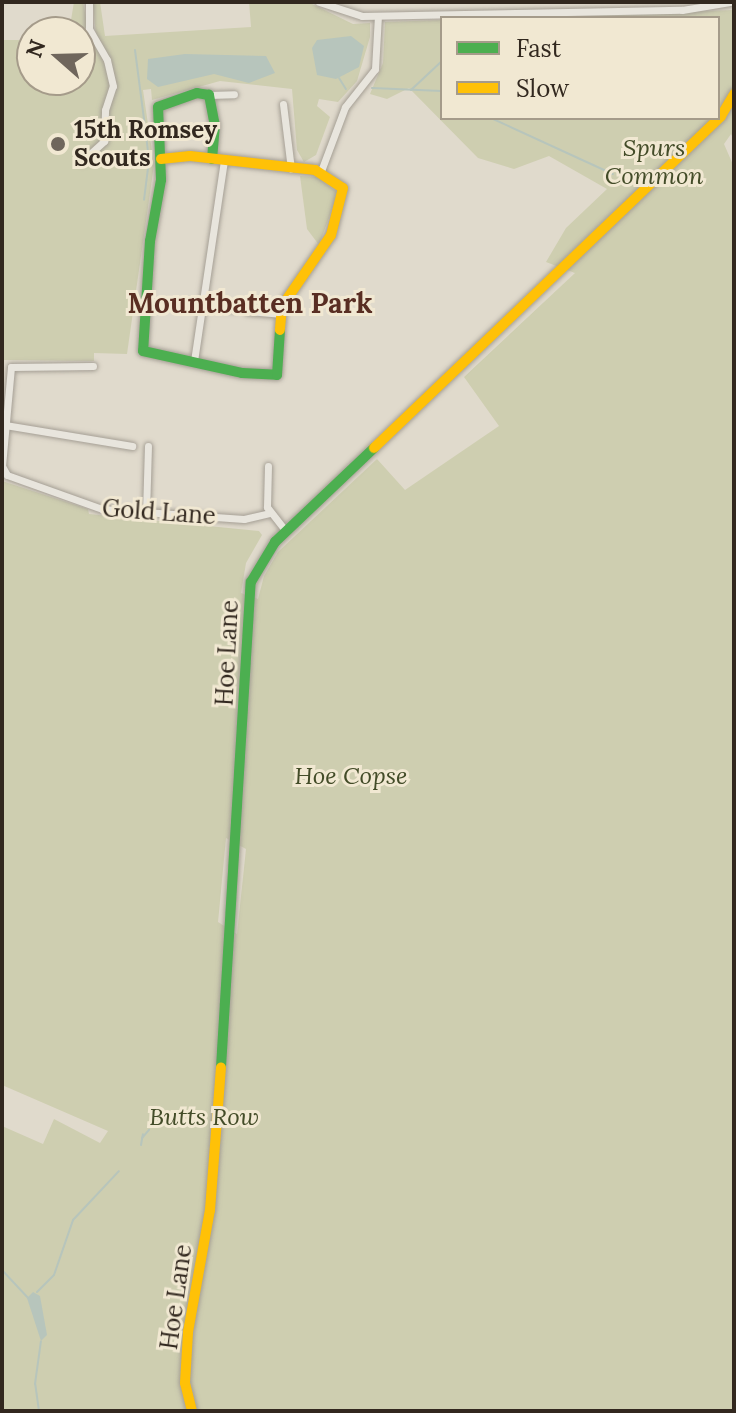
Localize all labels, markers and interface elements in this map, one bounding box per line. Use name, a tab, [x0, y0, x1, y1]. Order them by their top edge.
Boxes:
north arrow	[16, 16, 96, 96]
legend	[440, 16, 720, 120]
text: Fast	[516, 33, 561, 64]
text: N	[19, 36, 51, 61]
text: Slow	[516, 73, 569, 104]
place label: 15th Romsey Scouts	[74, 116, 217, 172]
park label: Spurs Common	[605, 134, 703, 190]
marker: 15th Romsey Scouts	[49, 135, 67, 153]
district label: Mountbatten Park	[127, 286, 373, 320]
street label: Gold Lane	[101, 494, 217, 530]
street label: Hoe Lane	[210, 599, 244, 707]
park label: Hoe Copse	[295, 762, 407, 790]
park label: Butts Row	[149, 1103, 259, 1131]
street label: Hoe Lane	[154, 1243, 198, 1351]

